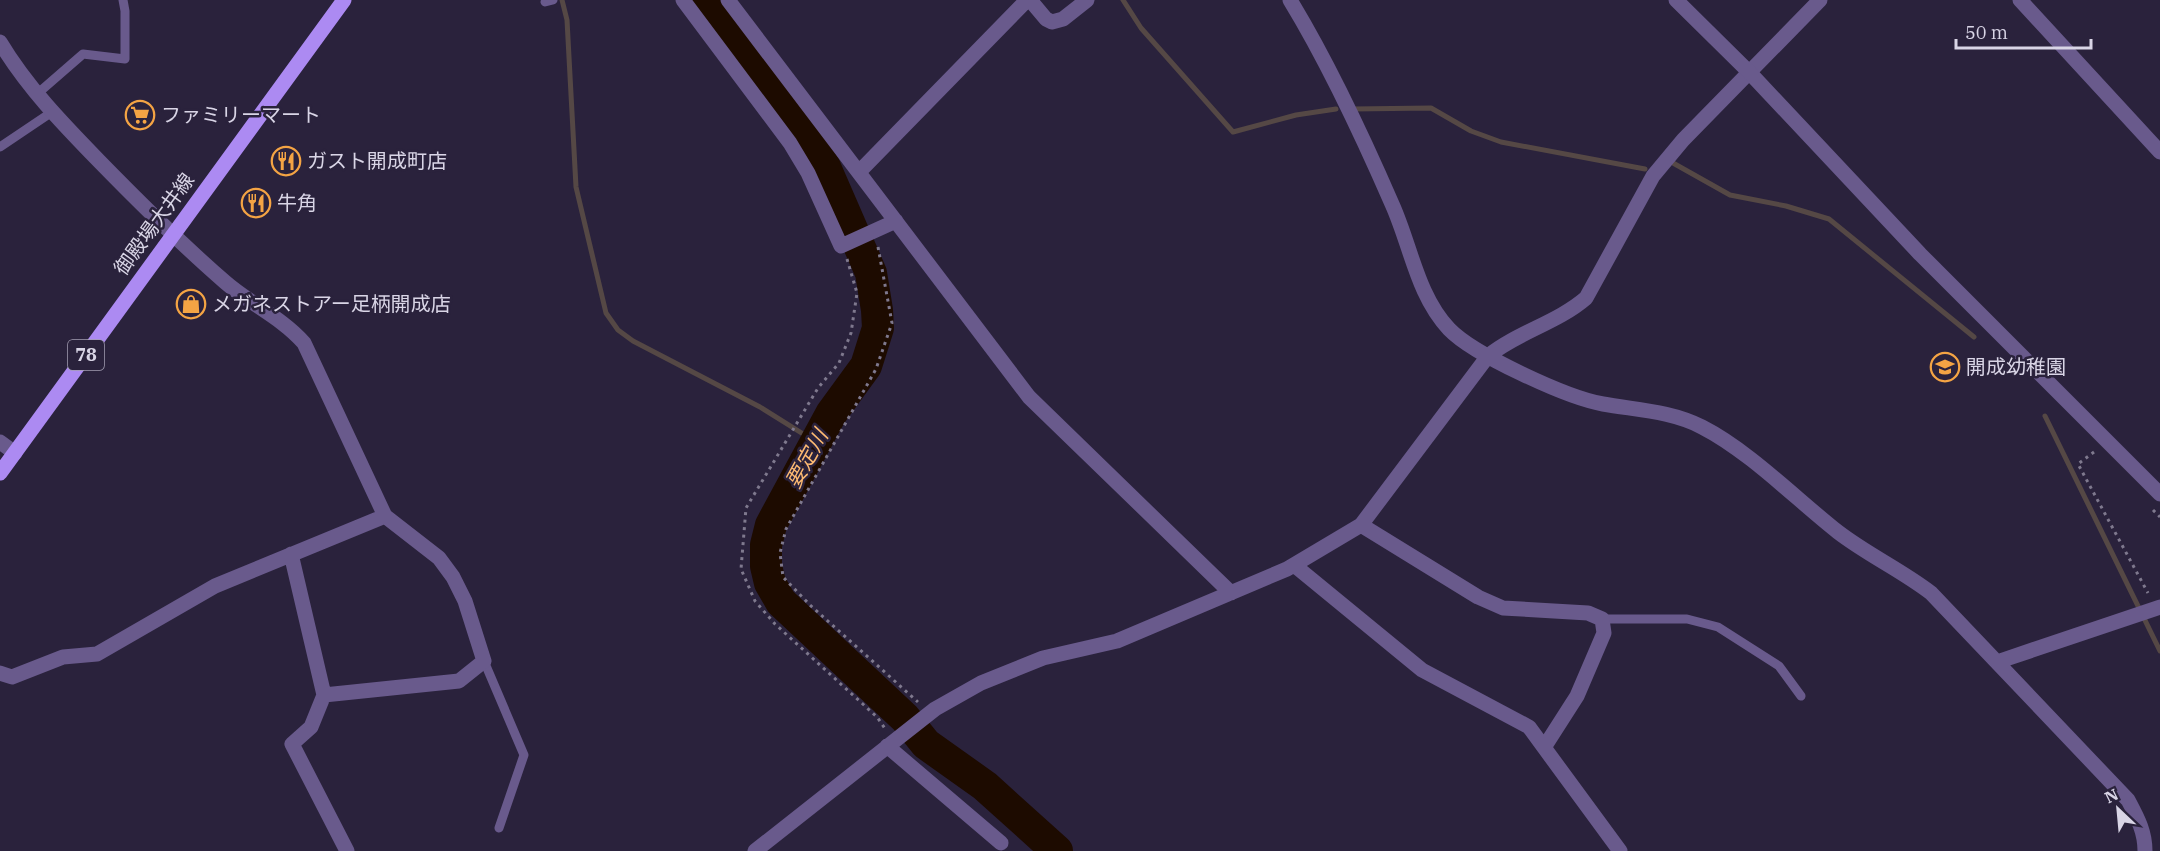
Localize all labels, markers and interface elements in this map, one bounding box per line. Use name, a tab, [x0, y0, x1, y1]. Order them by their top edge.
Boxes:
scale bar	[1956, 12, 2091, 50]
text: 50 m	[1965, 21, 2008, 44]
supermarket icon: ファミリーマート	[124, 99, 156, 131]
place label: ファミリーマート	[161, 101, 321, 128]
restaurant icon: ガスト開成町店	[270, 145, 302, 177]
place label: ガスト開成町店	[307, 147, 447, 174]
street label: 御殿場大井線	[107, 167, 200, 280]
restaurant icon: 牛角	[240, 187, 272, 219]
place label: 牛角	[277, 189, 317, 216]
shop icon: メガネストアー足柄開成店	[175, 288, 207, 320]
place label: メガネストアー足柄開成店	[212, 290, 451, 317]
road number: 78	[68, 340, 104, 370]
school or university icon: 開成幼稚園	[1929, 351, 1961, 383]
place label: 開成幼稚園	[1966, 353, 2066, 380]
water label: 要定川	[779, 422, 835, 493]
north arrow	[2088, 779, 2148, 839]
text: N	[2101, 784, 2121, 807]

